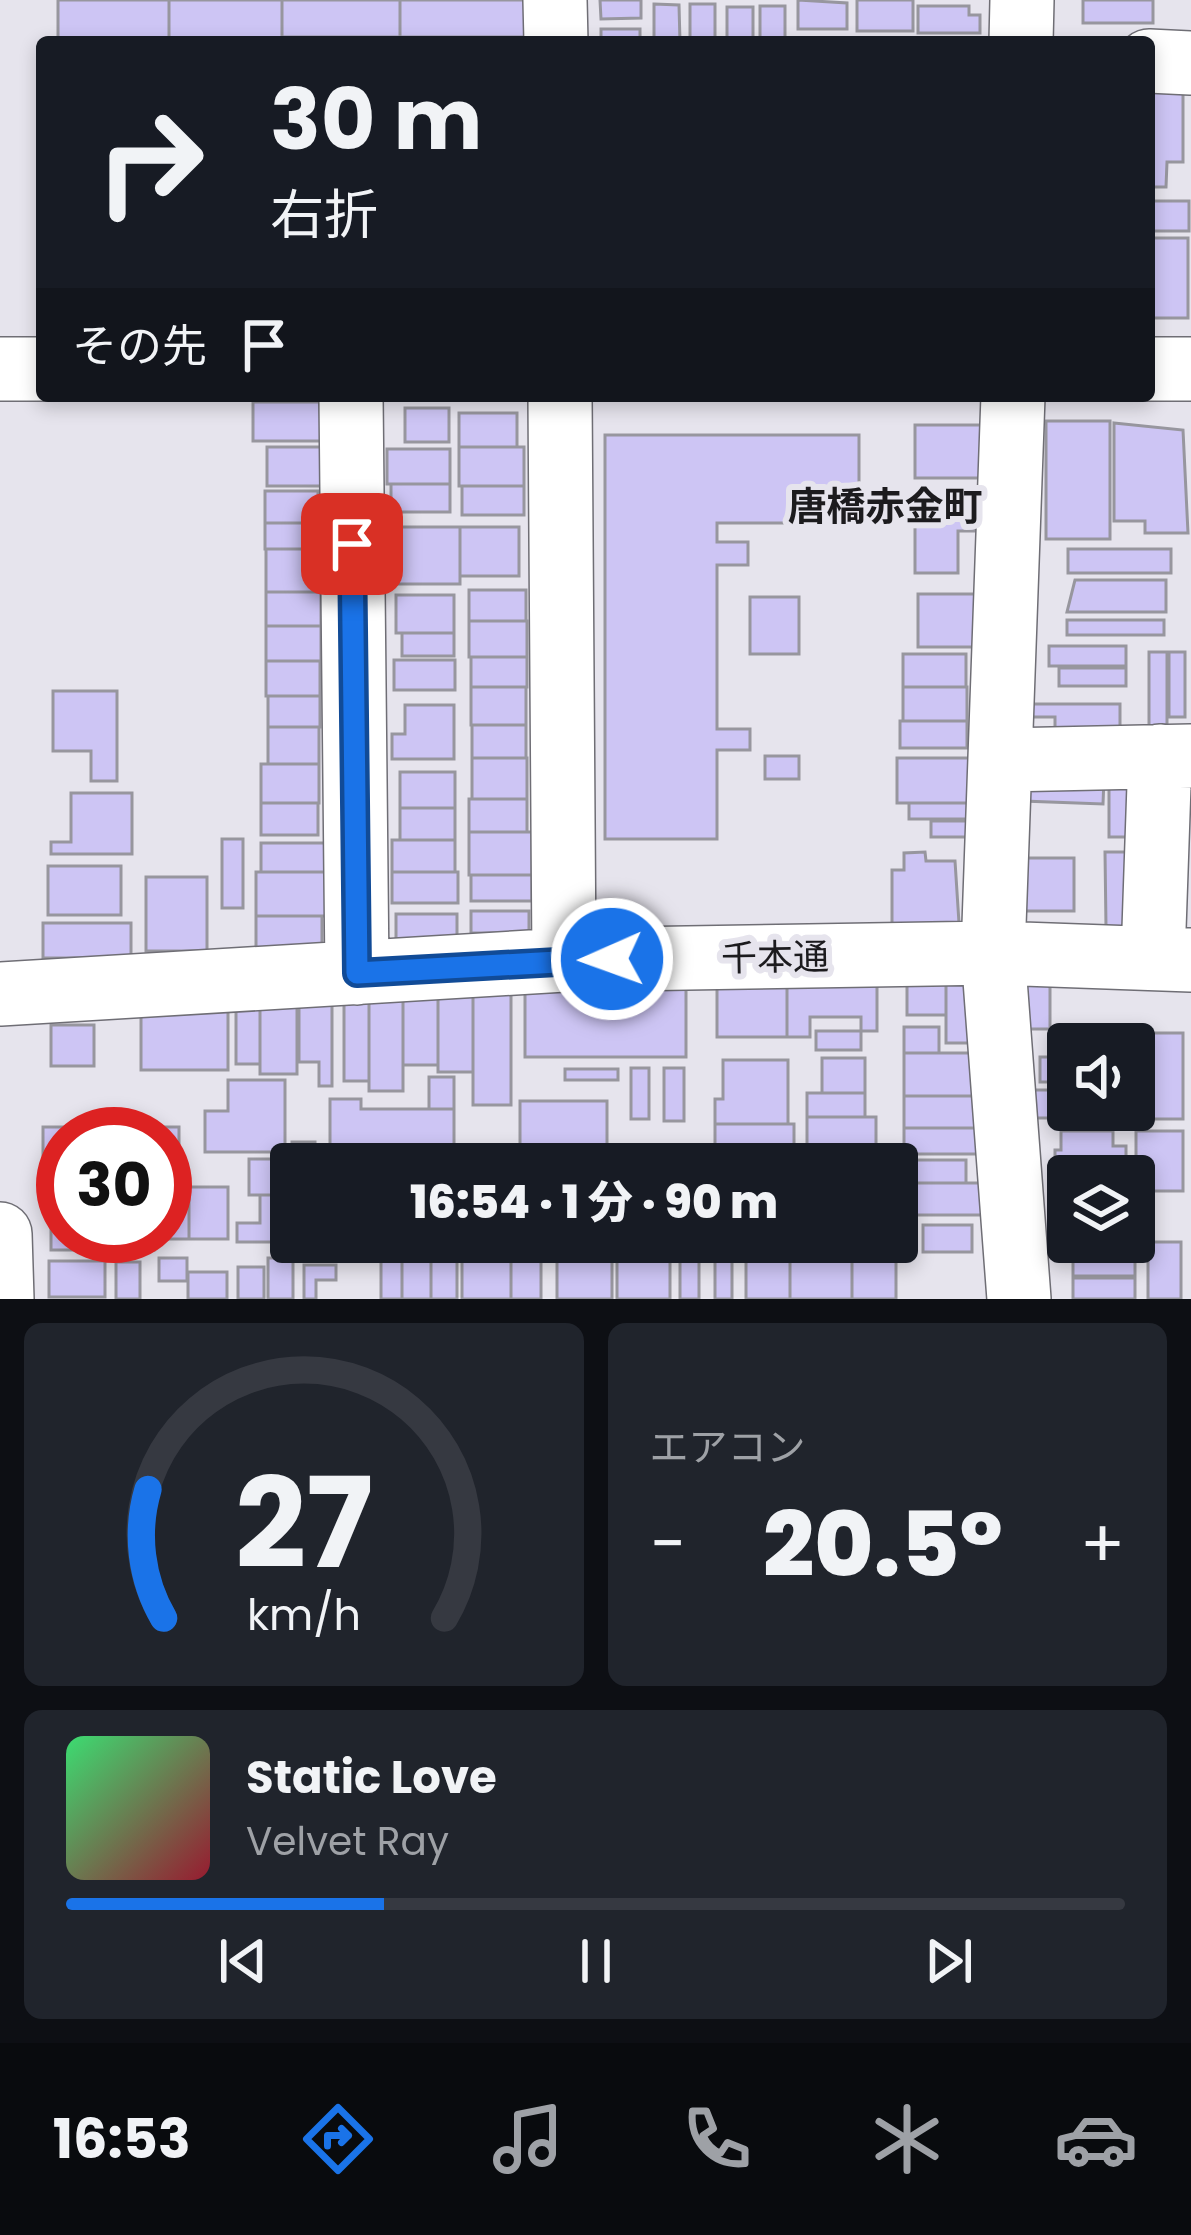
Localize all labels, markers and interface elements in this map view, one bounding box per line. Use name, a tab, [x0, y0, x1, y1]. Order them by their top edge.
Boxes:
text: 30 m	[270, 61, 482, 178]
icon: right	[72, 84, 228, 240]
text: 右折	[270, 177, 378, 253]
icon: arrive	[231, 312, 297, 378]
text: その先	[72, 315, 207, 378]
district label: 唐橋赤金町	[787, 479, 983, 534]
pin	[301, 493, 403, 595]
icon: arrive	[319, 511, 385, 577]
position arrow	[549, 896, 675, 1022]
street label: 千本通	[721, 931, 829, 984]
map controls	[1047, 1023, 1155, 1263]
button: sound	[1047, 1023, 1155, 1131]
speed limit sign: 30	[36, 1107, 192, 1263]
button: layers	[1047, 1155, 1155, 1263]
text: 16:54 · 1 分 · 90 m	[410, 1171, 778, 1234]
text: エアコン	[650, 1420, 806, 1475]
text: 27	[235, 1436, 373, 1611]
text: 20.5°	[763, 1481, 1003, 1608]
text: −	[650, 1498, 686, 1590]
text: +	[1080, 1498, 1125, 1590]
text: km/h	[247, 1584, 361, 1644]
text: Static Love	[246, 1746, 497, 1809]
text: Velvet Ray	[246, 1814, 449, 1869]
icon: previous	[210, 1928, 276, 1994]
icon: pause	[563, 1928, 629, 1994]
icon: next	[916, 1928, 982, 1994]
icon: directions	[296, 2097, 380, 2181]
icon: music	[486, 2097, 570, 2181]
icon: phone	[675, 2097, 759, 2181]
icon: climate	[865, 2097, 949, 2181]
icon: car	[1054, 2097, 1138, 2181]
text: 16:53	[53, 2101, 191, 2177]

